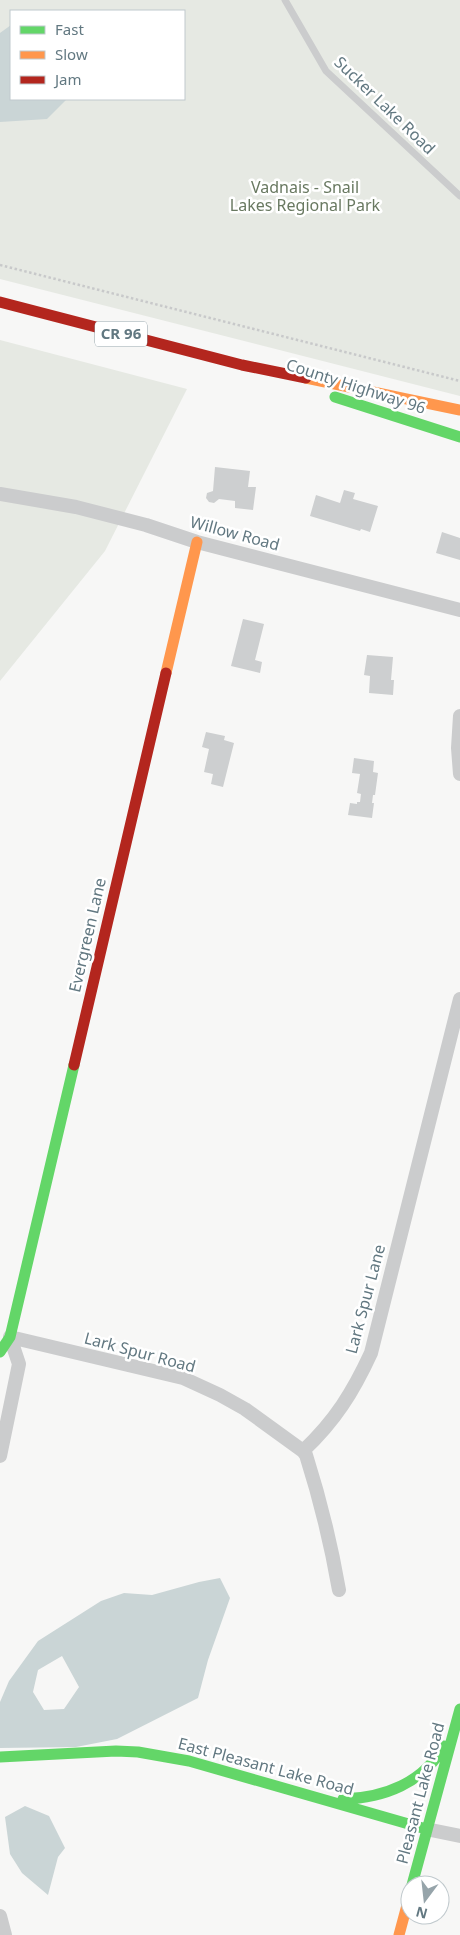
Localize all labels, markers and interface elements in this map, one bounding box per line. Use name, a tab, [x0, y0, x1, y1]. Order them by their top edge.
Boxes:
legend	[10, 10, 185, 100]
text: Fast	[55, 19, 84, 39]
text: Slow	[55, 44, 88, 64]
street label: Sucker Lake Road	[330, 51, 440, 159]
text: Jam	[53, 69, 82, 89]
park label: Vadnais - Snail Lakes Regional Park	[230, 176, 381, 216]
road number: CR 96	[95, 322, 147, 346]
street label: County Highway 96	[283, 353, 429, 419]
street label: Willow Road	[188, 510, 282, 556]
street label: Evergreen Lane	[63, 876, 111, 994]
street label: Lark Spur Lane	[340, 1242, 390, 1356]
street label: Lark Spur Road	[82, 1327, 198, 1377]
street label: Pleasant Lake Road	[391, 1720, 449, 1866]
street label: East Pleasant Lake Road	[176, 1732, 356, 1800]
north arrow	[400, 1875, 450, 1925]
text: N	[414, 1902, 429, 1924]

